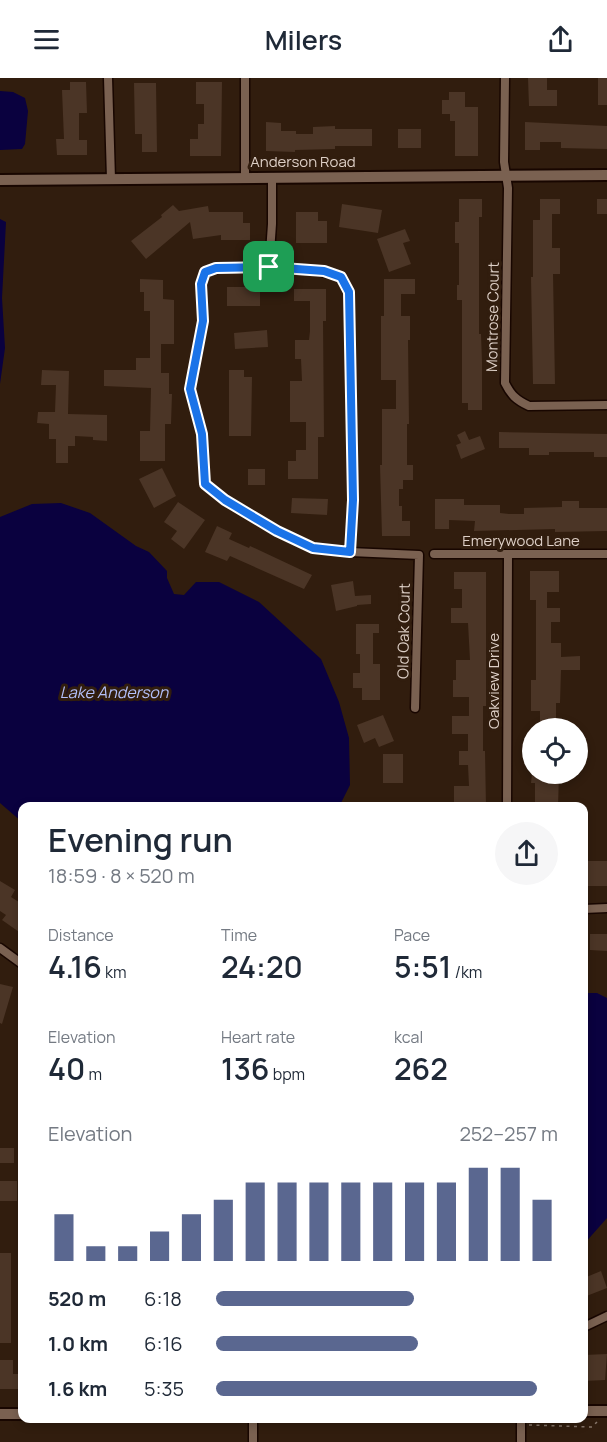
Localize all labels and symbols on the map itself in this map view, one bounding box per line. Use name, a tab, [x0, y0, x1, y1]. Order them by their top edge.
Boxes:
street label: Anderson Road	[250, 151, 356, 172]
pin	[243, 241, 294, 292]
street label: Montrose Court	[481, 262, 504, 372]
street label: Emerywood Lane	[462, 530, 580, 551]
street label: Old Oak Court	[392, 583, 415, 679]
street label: Oakview Drive	[483, 633, 504, 729]
water label: Lake Anderson	[60, 681, 169, 703]

